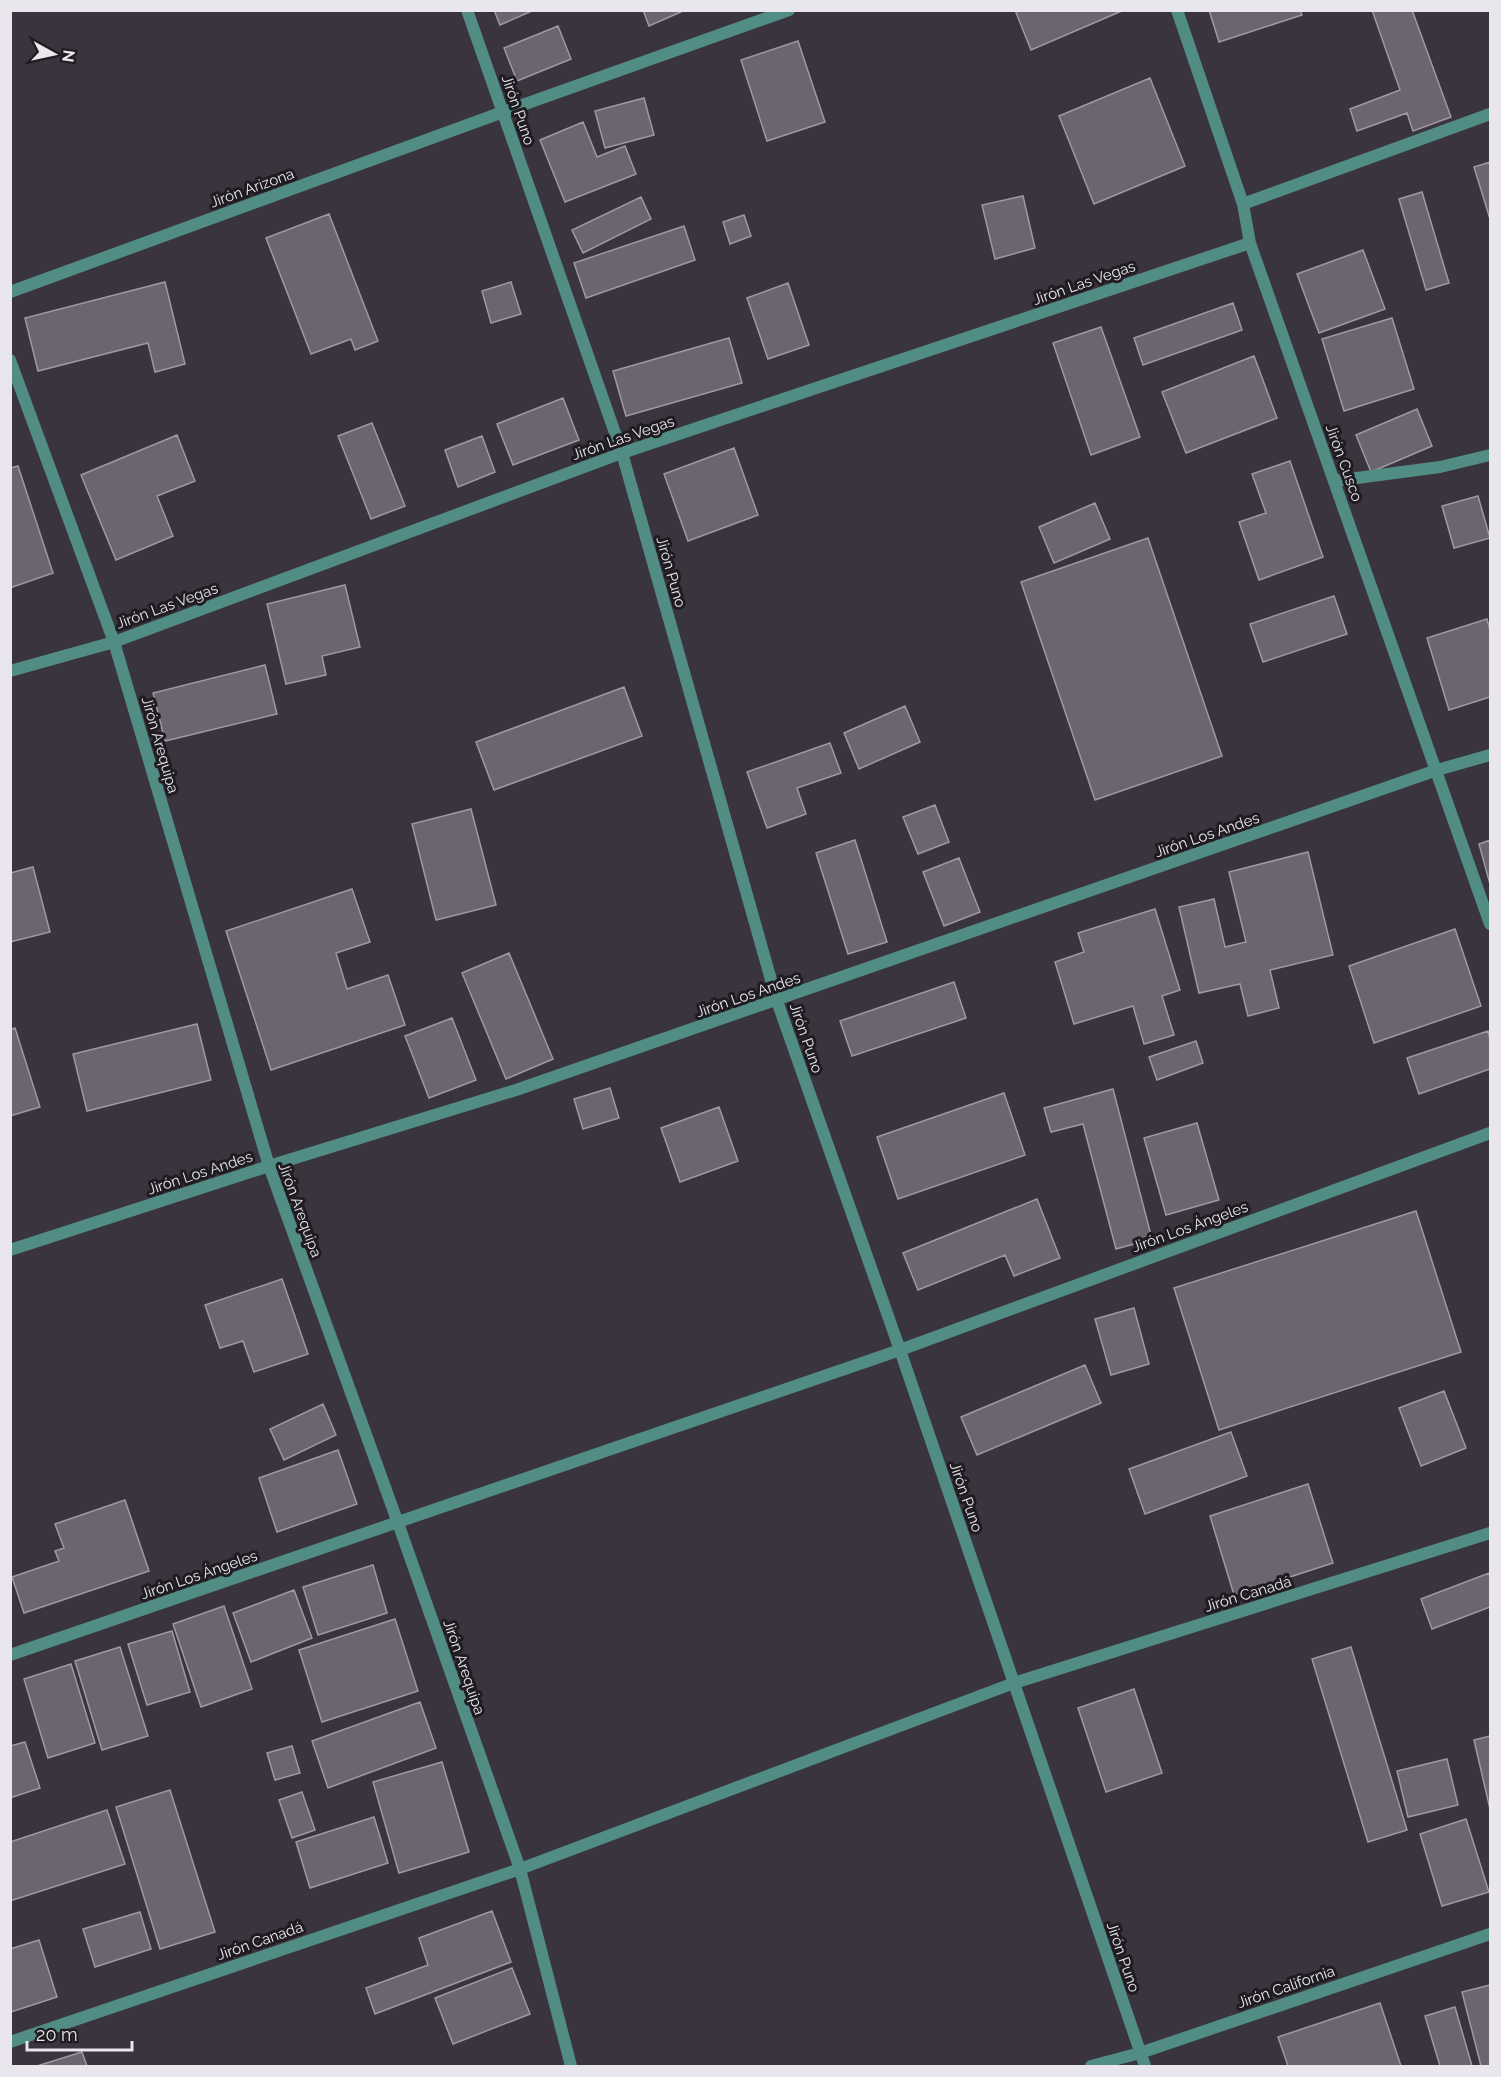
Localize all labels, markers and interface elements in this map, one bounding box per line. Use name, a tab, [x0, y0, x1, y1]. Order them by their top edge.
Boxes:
north arrow	[24, 24, 84, 84]
text: N	[58, 49, 79, 63]
street label: Jirón Puno	[498, 73, 538, 147]
street label: Jirón Arizona	[207, 164, 297, 212]
street label: Jirón Las Vegas	[1030, 257, 1138, 309]
street label: Jirón Las Vegas	[569, 412, 677, 464]
street label: Jirón Cusco	[1322, 422, 1366, 504]
street label: Jirón Puno	[652, 534, 690, 610]
street label: Jirón Las Vegas	[114, 579, 220, 633]
street label: Jirón Arequipa	[138, 695, 182, 795]
street label: Jirón Los Andes	[1152, 809, 1262, 861]
street label: Jirón Los Andes	[693, 969, 803, 1021]
street label: Jirón Puno	[786, 1001, 826, 1075]
street label: Jirón Los Andes	[145, 1148, 255, 1198]
street label: Jirón Arequipa	[275, 1160, 325, 1260]
street label: Jirón Los Ángeles	[1130, 1198, 1250, 1256]
street label: Jirón Puno	[946, 1460, 986, 1534]
street label: Jirón Los Ángeles	[138, 1547, 260, 1603]
street label: Jirón Canadá	[1202, 1572, 1294, 1616]
street label: Jirón Arequipa	[439, 1617, 489, 1717]
street label: Jirón Canadá	[215, 1918, 305, 1964]
street label: Jirón Puno	[1103, 1920, 1143, 1994]
street label: Jirón California	[1235, 1962, 1337, 2012]
scale bar	[27, 2014, 132, 2052]
text: 20 m	[36, 2024, 78, 2045]

